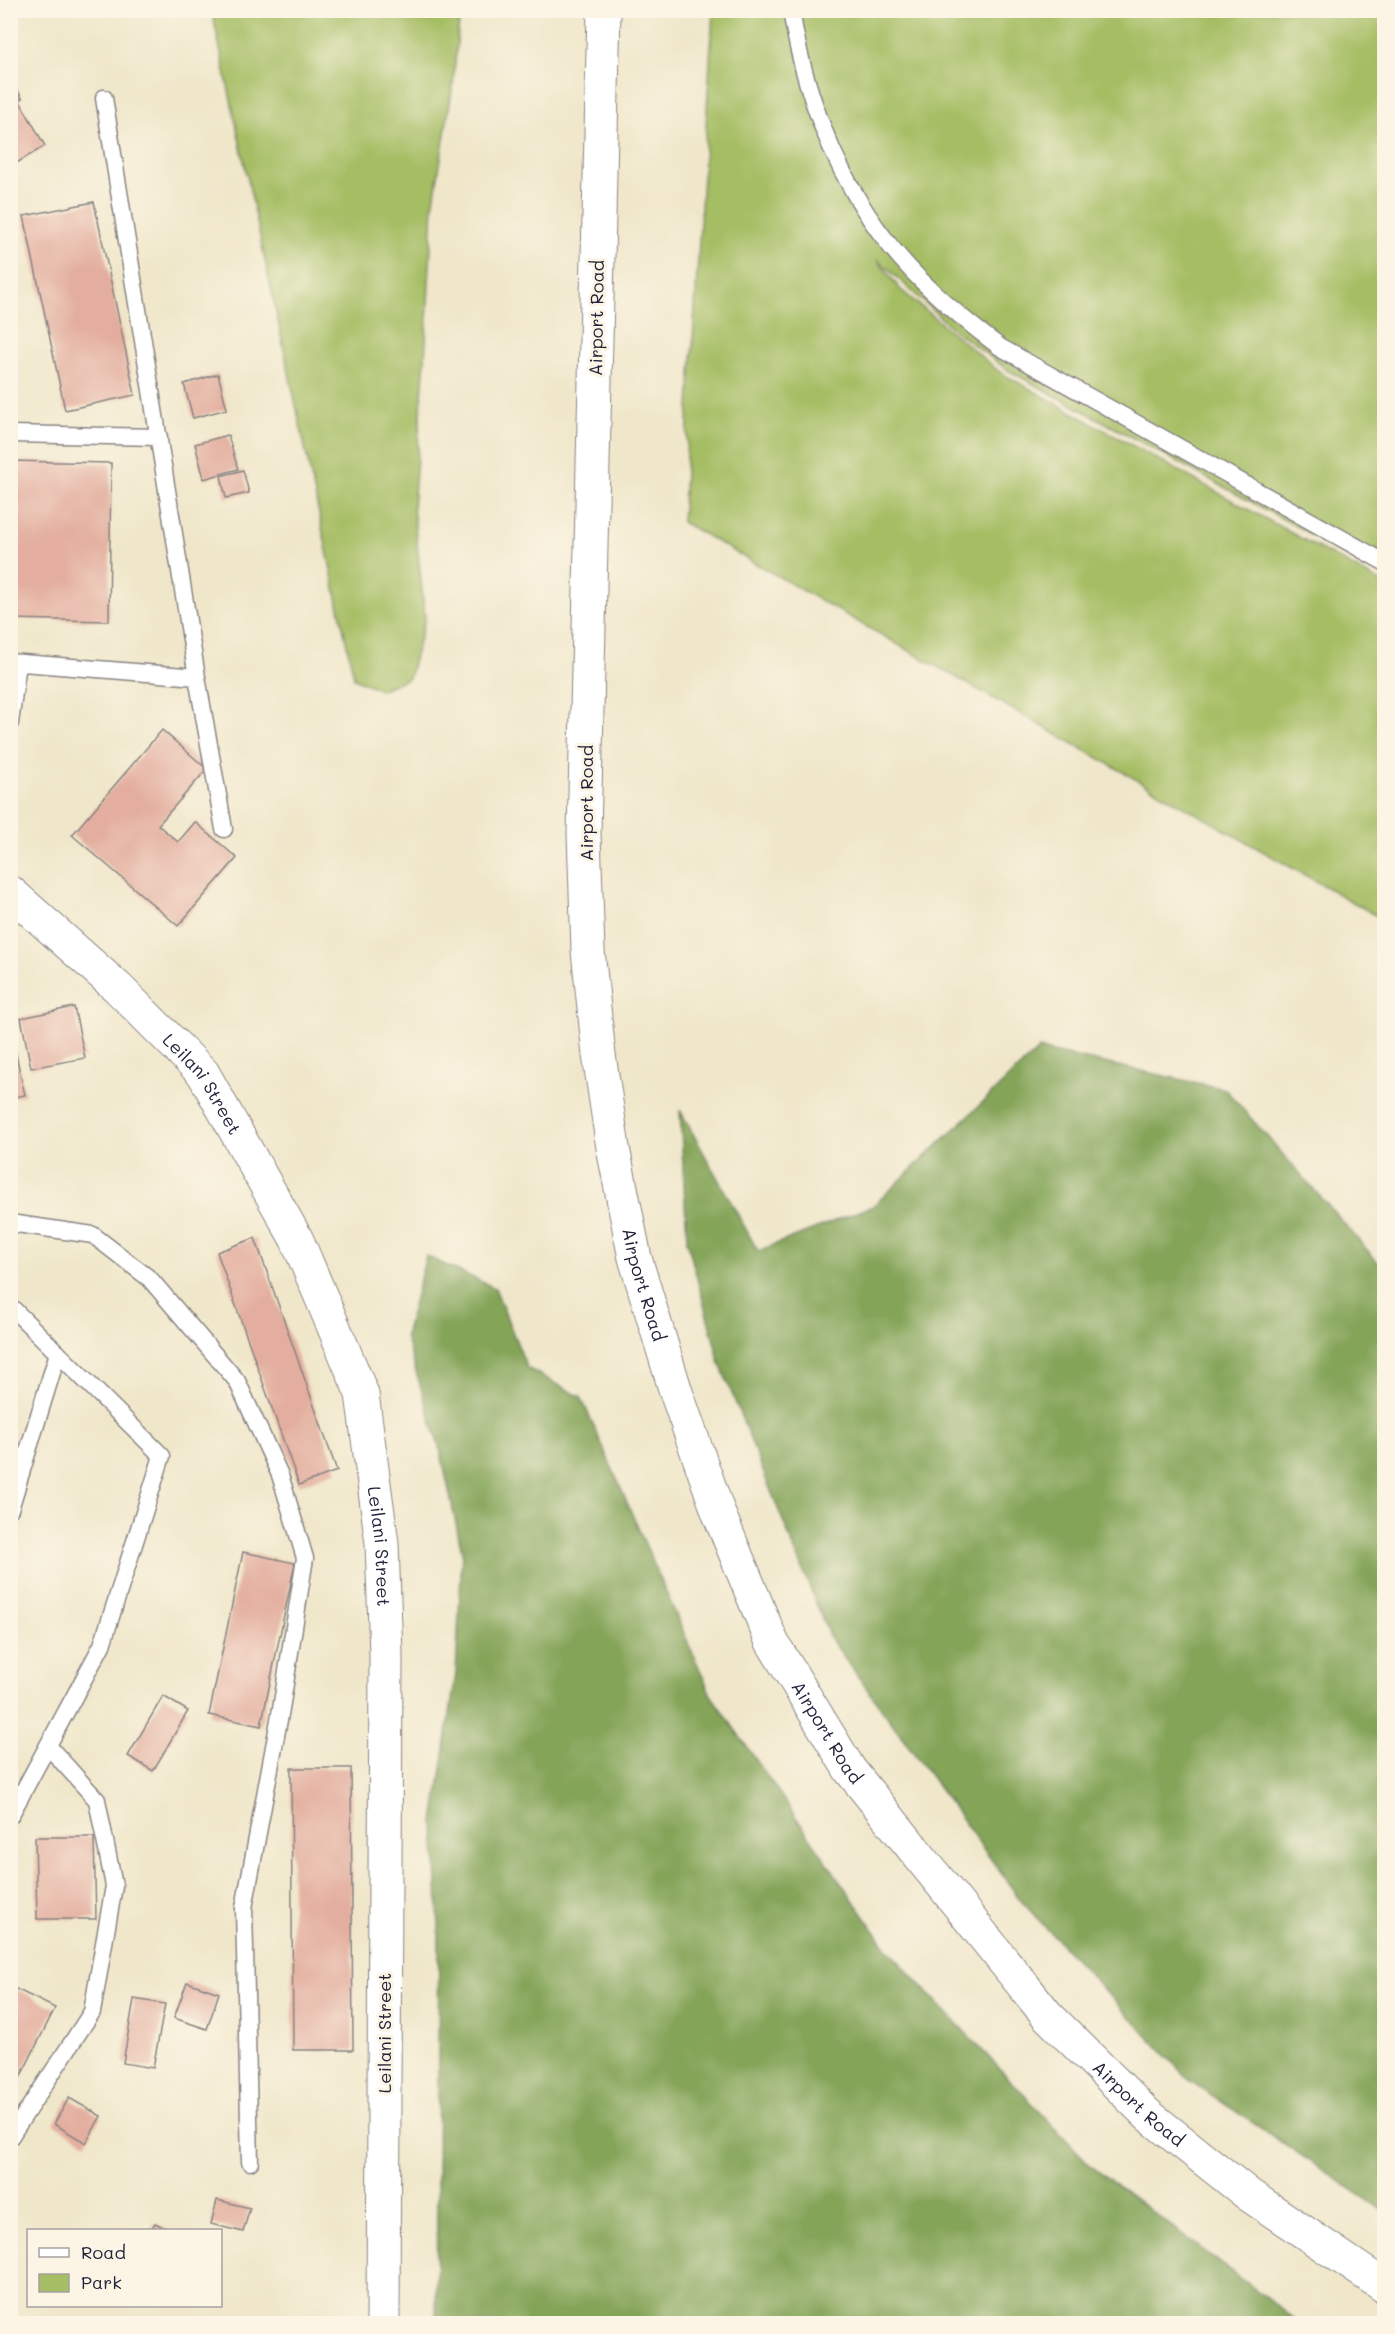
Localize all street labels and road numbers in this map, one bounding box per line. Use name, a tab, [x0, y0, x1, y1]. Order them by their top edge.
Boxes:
street label: Airport Road	[583, 260, 609, 376]
street label: Airport Road	[574, 745, 598, 861]
street label: Leilani Street	[158, 1028, 247, 1139]
street label: Airport Road	[617, 1226, 672, 1344]
street label: Leilani Street	[363, 1485, 396, 1607]
street label: Airport Road	[787, 1676, 868, 1789]
street label: Leilani Street	[372, 1973, 396, 2093]
street label: Airport Road	[1088, 2055, 1190, 2152]

